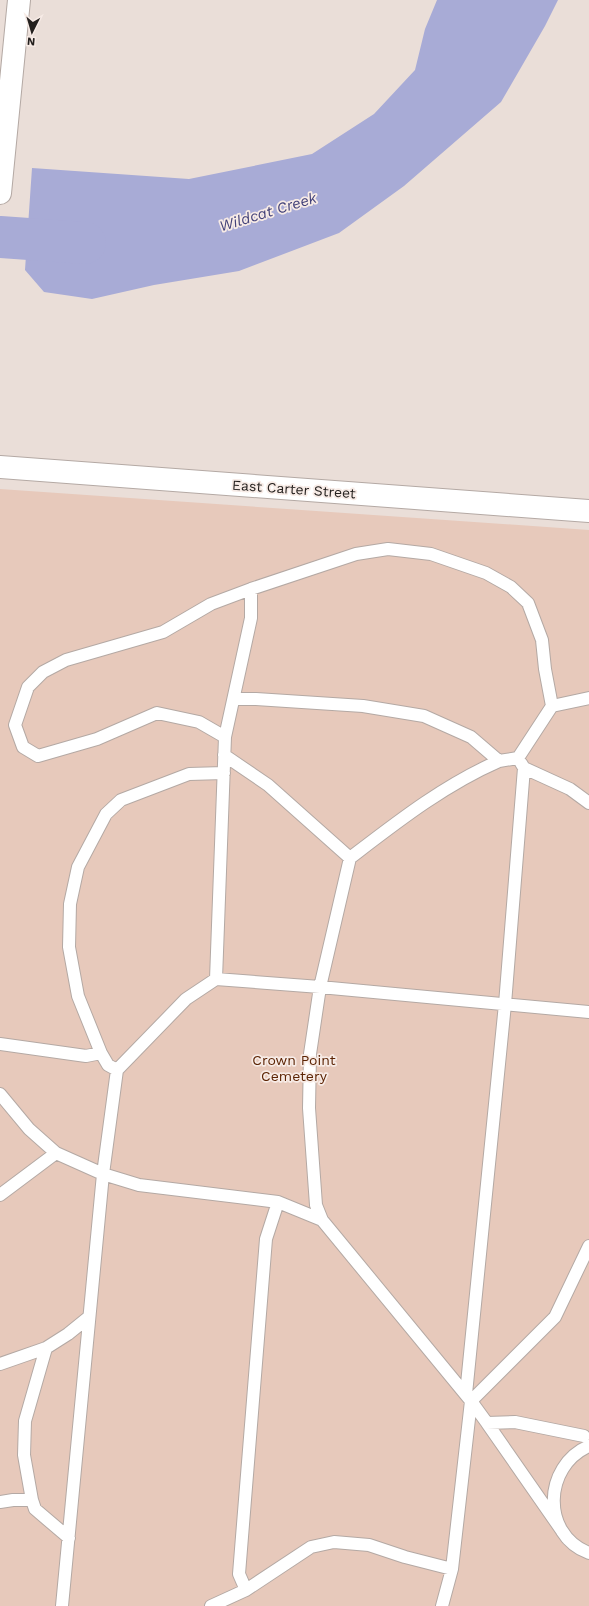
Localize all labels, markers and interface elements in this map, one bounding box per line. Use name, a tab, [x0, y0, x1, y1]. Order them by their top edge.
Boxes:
north arrow	[12, 12, 52, 52]
text: N	[27, 35, 36, 48]
water label: Wildcat Creek	[217, 188, 320, 235]
street label: East Carter Street	[232, 477, 357, 501]
park label: Crown Point Cemetery	[252, 1052, 336, 1084]

